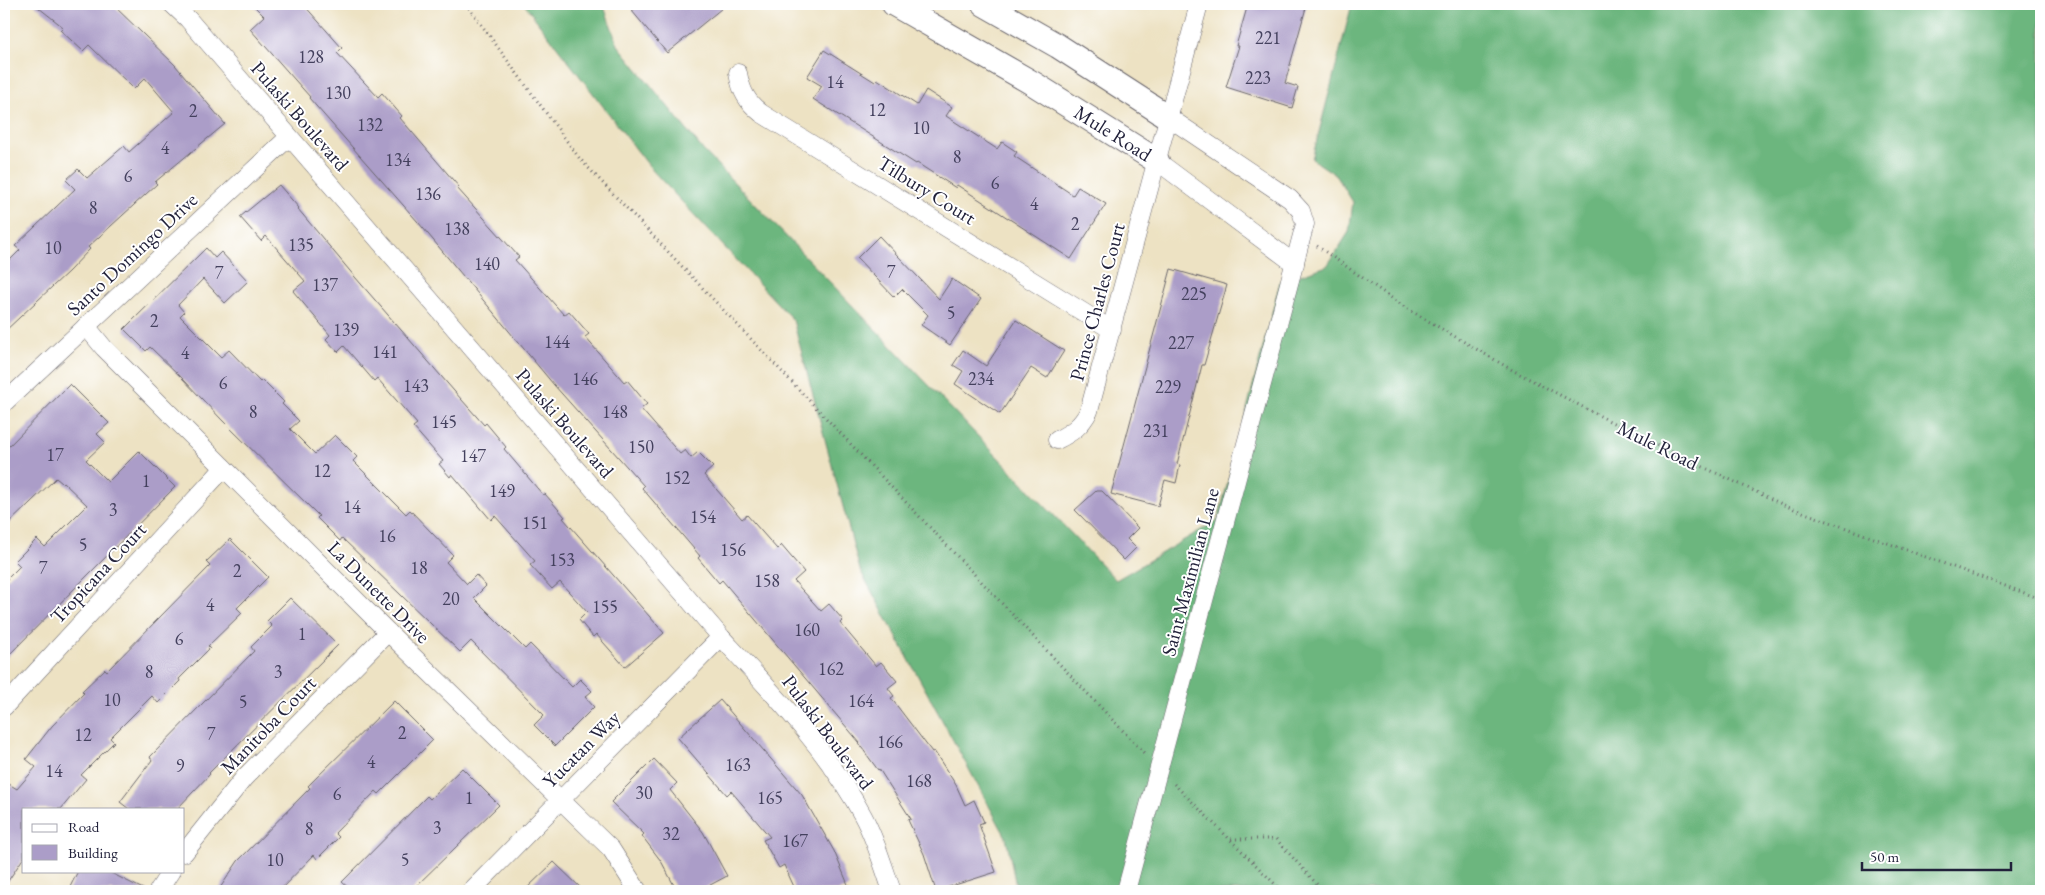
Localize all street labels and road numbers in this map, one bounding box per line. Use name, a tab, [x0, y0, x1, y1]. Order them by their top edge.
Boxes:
street label: Pulaski Boulevard	[245, 56, 355, 177]
street label: Mule Road	[1069, 99, 1158, 168]
street label: Tilbury Court	[873, 150, 982, 231]
street label: Santo Domingo Drive	[61, 187, 203, 321]
street label: Prince Charles Court	[1063, 219, 1131, 384]
street label: Pulaski Boulevard	[510, 363, 620, 484]
street label: Mule Road	[1613, 414, 1704, 476]
street label: Saint Maximilian Lane	[1155, 485, 1225, 659]
street label: Tropicana Court	[44, 516, 152, 629]
street label: La Dunette Drive	[322, 535, 436, 649]
street label: Pulaski Boulevard	[776, 669, 880, 795]
street label: Manitoba Court	[215, 670, 322, 780]
street label: Yucatan Way	[537, 704, 626, 793]

